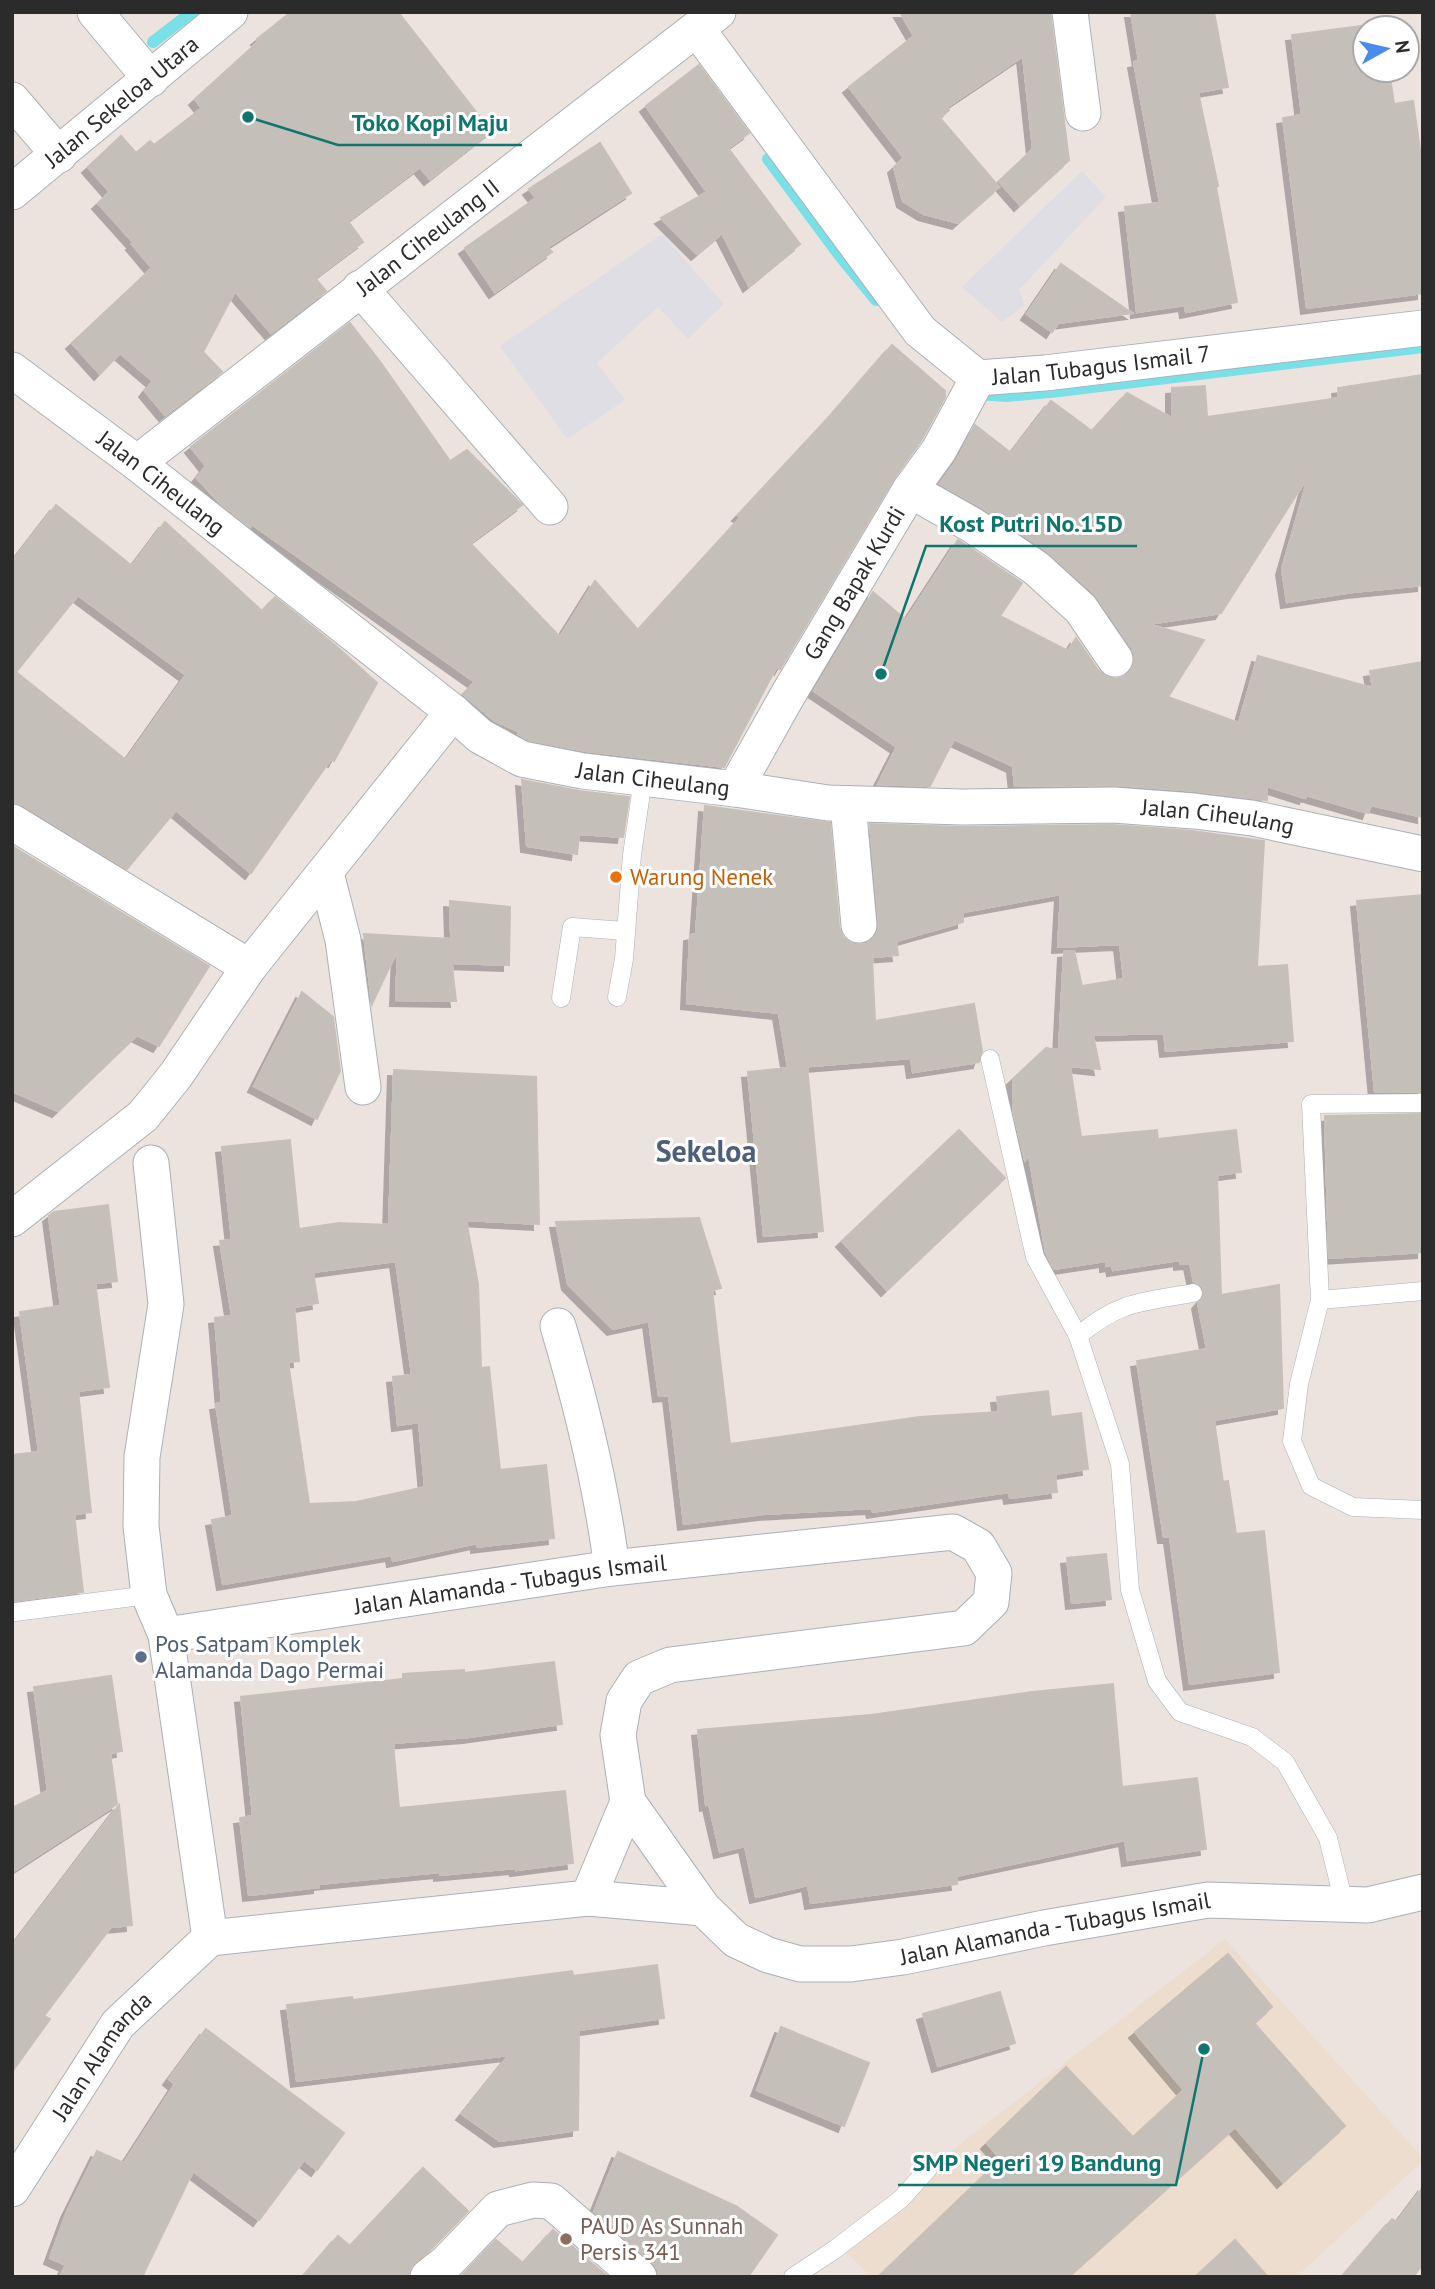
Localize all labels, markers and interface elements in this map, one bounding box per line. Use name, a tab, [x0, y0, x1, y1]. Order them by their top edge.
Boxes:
north arrow	[1351, 14, 1421, 84]
street label: Jalan Sekeloa Utara	[37, 29, 204, 174]
text: N	[1390, 39, 1416, 54]
callout: Toko Kopi Maju	[338, 100, 522, 145]
text: Toko Kopi Maju	[352, 107, 508, 138]
street label: Jalan Ciheulang II	[349, 172, 505, 302]
street label: Jalan Tubagus Ismail 7	[990, 338, 1212, 391]
street label: Jalan Ciheulang	[91, 423, 231, 541]
street label: Gang Bapak Kurdi	[797, 501, 911, 665]
callout: Kost Putri No.15D	[926, 501, 1137, 546]
text: Kost Putri No.15D	[939, 508, 1123, 539]
street label: Jalan Ciheulang	[573, 755, 731, 802]
street label: Jalan Ciheulang	[1139, 792, 1297, 841]
place label: Warung Nenek	[630, 862, 773, 891]
marker: Warung Nenek	[608, 869, 624, 885]
district label: Sekeloa	[656, 1131, 756, 1170]
street label: Jalan Alamanda - Tubagus Ismail	[351, 1547, 668, 1621]
place label: Pos Satpam Komplek Alamanda Dago Permai	[155, 1629, 384, 1684]
marker: Pos Satpam Komplek Alamanda Dago Permai	[133, 1649, 149, 1665]
street label: Jalan Alamanda - Tubagus Ismail	[896, 1885, 1213, 1971]
street label: Jalan Alamanda	[45, 1985, 158, 2126]
callout: SMP Negeri 19 Bandung	[898, 2140, 1176, 2185]
text: SMP Negeri 19 Bandung	[913, 2147, 1161, 2178]
place label: PAUD As Sunnah Persis 341	[580, 2211, 743, 2266]
marker: PAUD As Sunnah Persis 341	[558, 2231, 574, 2247]

